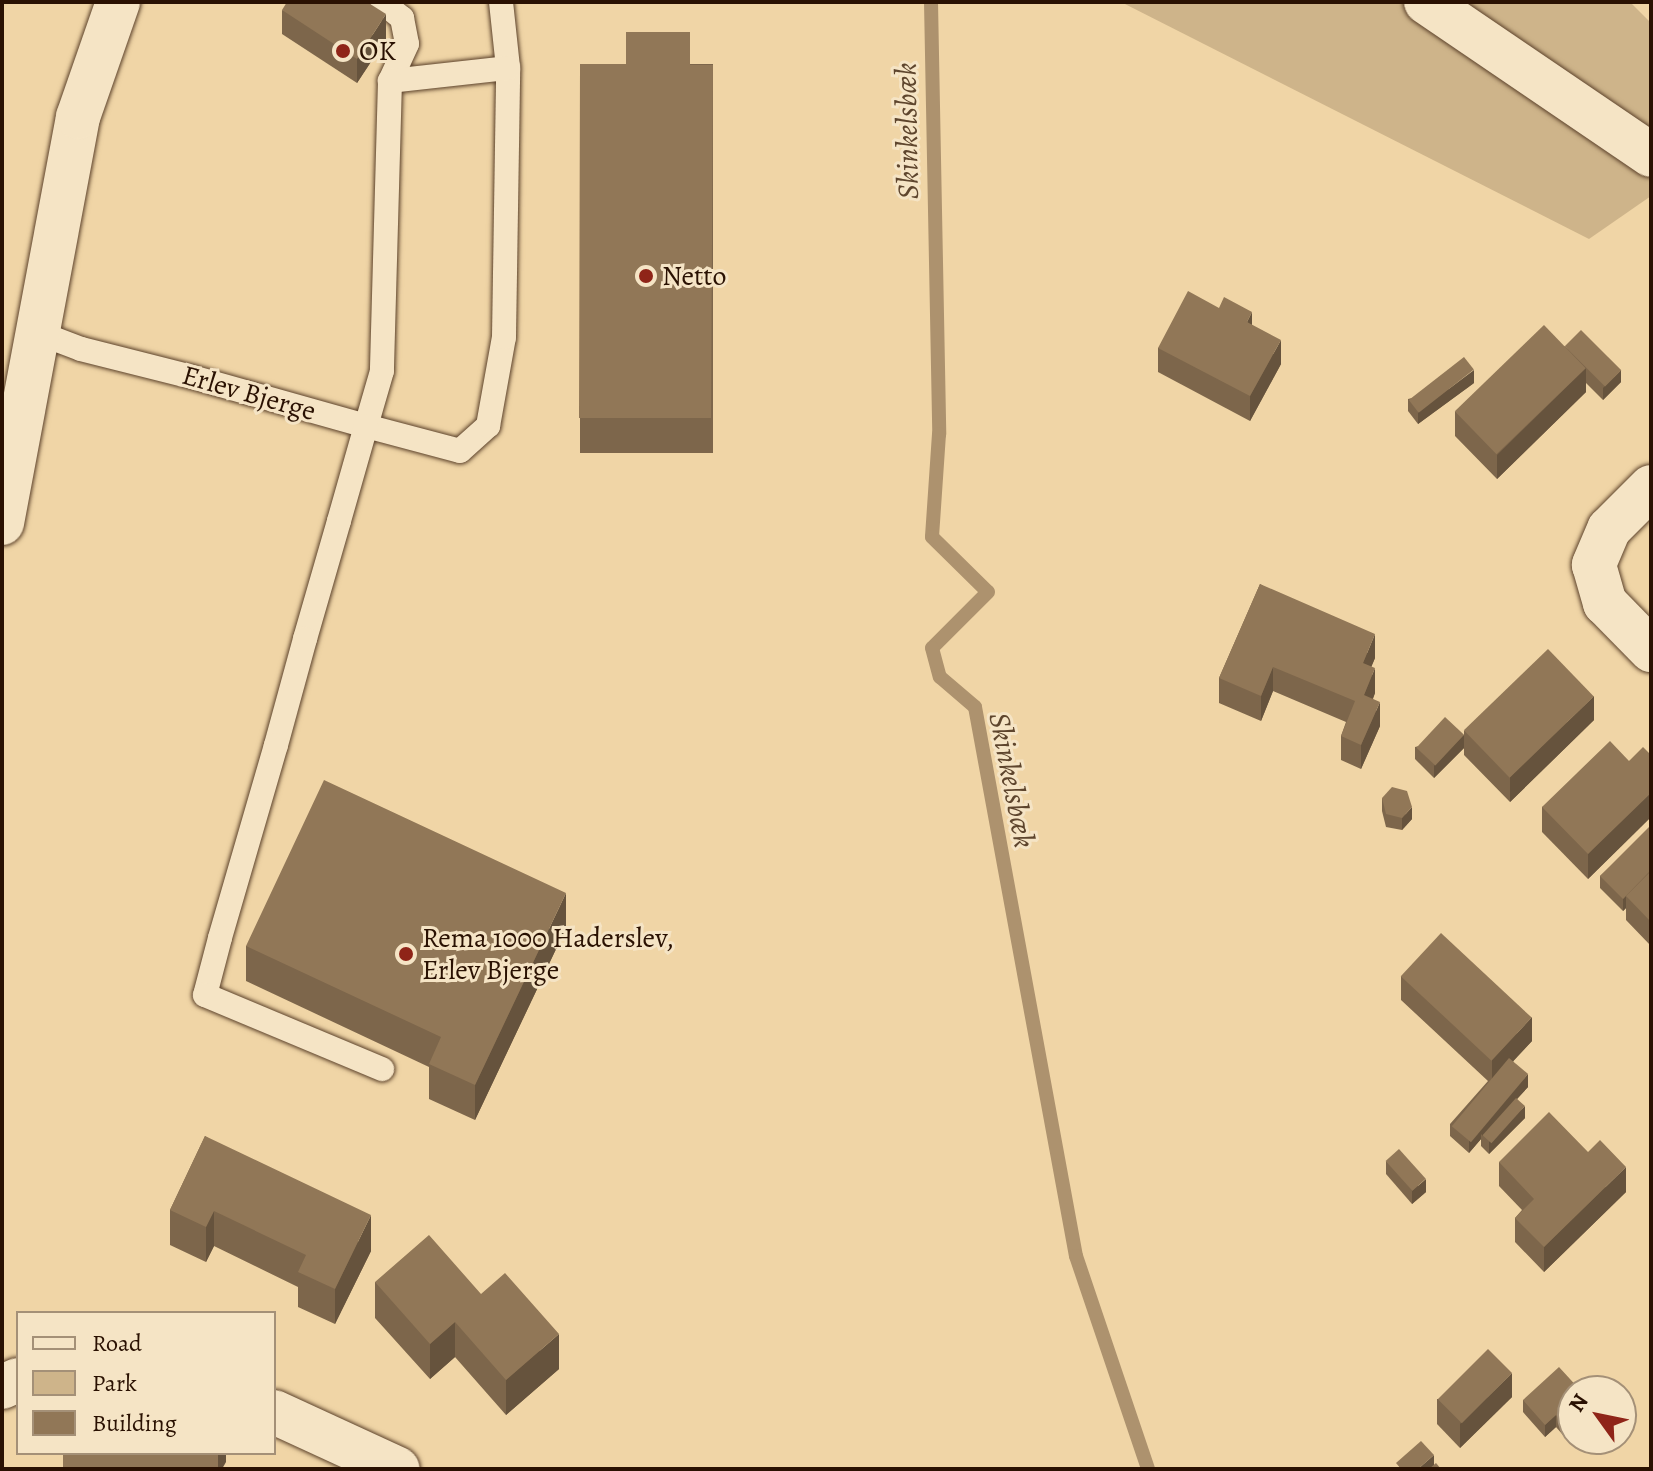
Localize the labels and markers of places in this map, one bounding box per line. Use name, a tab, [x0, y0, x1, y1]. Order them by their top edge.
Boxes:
place label: OK	[359, 34, 396, 68]
marker: OK	[334, 42, 352, 60]
place label: Netto	[662, 259, 727, 293]
marker: Netto	[637, 267, 655, 285]
place label: Rema 1000 Haderslev, Erlev Bjerge	[422, 921, 674, 987]
marker: Rema 1000 Haderslev, Erlev Bjerge	[397, 945, 415, 963]

